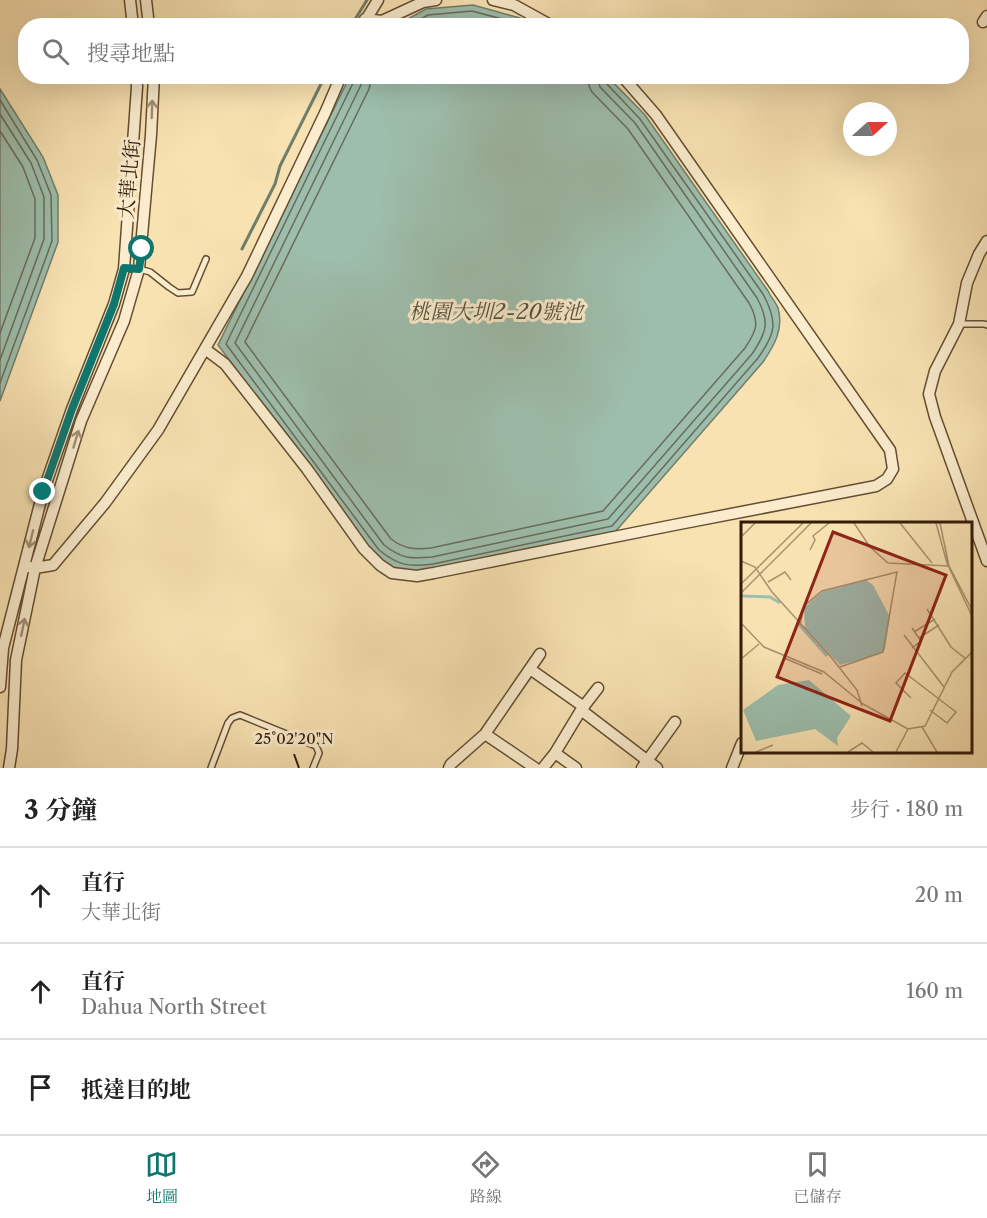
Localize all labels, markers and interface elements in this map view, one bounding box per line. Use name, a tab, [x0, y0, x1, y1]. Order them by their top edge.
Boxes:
search box	[18, 18, 969, 84]
icon: search	[39, 35, 72, 68]
text: 搜尋地點	[87, 40, 175, 67]
one-way arrow	[147, 100, 158, 120]
north arrow	[843, 102, 897, 156]
street label: 大華北街	[114, 138, 144, 220]
route start	[128, 235, 154, 261]
water label: 桃園大圳2-20號池	[409, 299, 585, 324]
one-way arrow	[71, 430, 82, 449]
route end	[29, 478, 55, 504]
inset map	[741, 522, 972, 753]
one-way arrow	[25, 529, 36, 548]
one-way arrow	[18, 617, 29, 637]
text: 25°02'20"N	[254, 729, 334, 748]
text: 3 分鐘	[24, 794, 97, 826]
text: 步行 · 180 m	[850, 797, 963, 821]
text: 直行	[81, 869, 125, 896]
icon: ahead	[24, 879, 57, 912]
text: 20 m	[915, 883, 963, 907]
text: 大華北街	[81, 900, 161, 924]
text: 直行	[81, 968, 125, 995]
icon: ahead	[24, 975, 57, 1008]
text: 160 m	[906, 979, 963, 1003]
text: Dahua North Street	[81, 995, 267, 1019]
icon: arrive	[24, 1071, 57, 1104]
text: 抵達目的地	[81, 1076, 191, 1103]
tab: 地圖	[145, 1148, 178, 1207]
tab: 路線	[469, 1148, 502, 1207]
tab: 已儲存	[793, 1148, 841, 1207]

